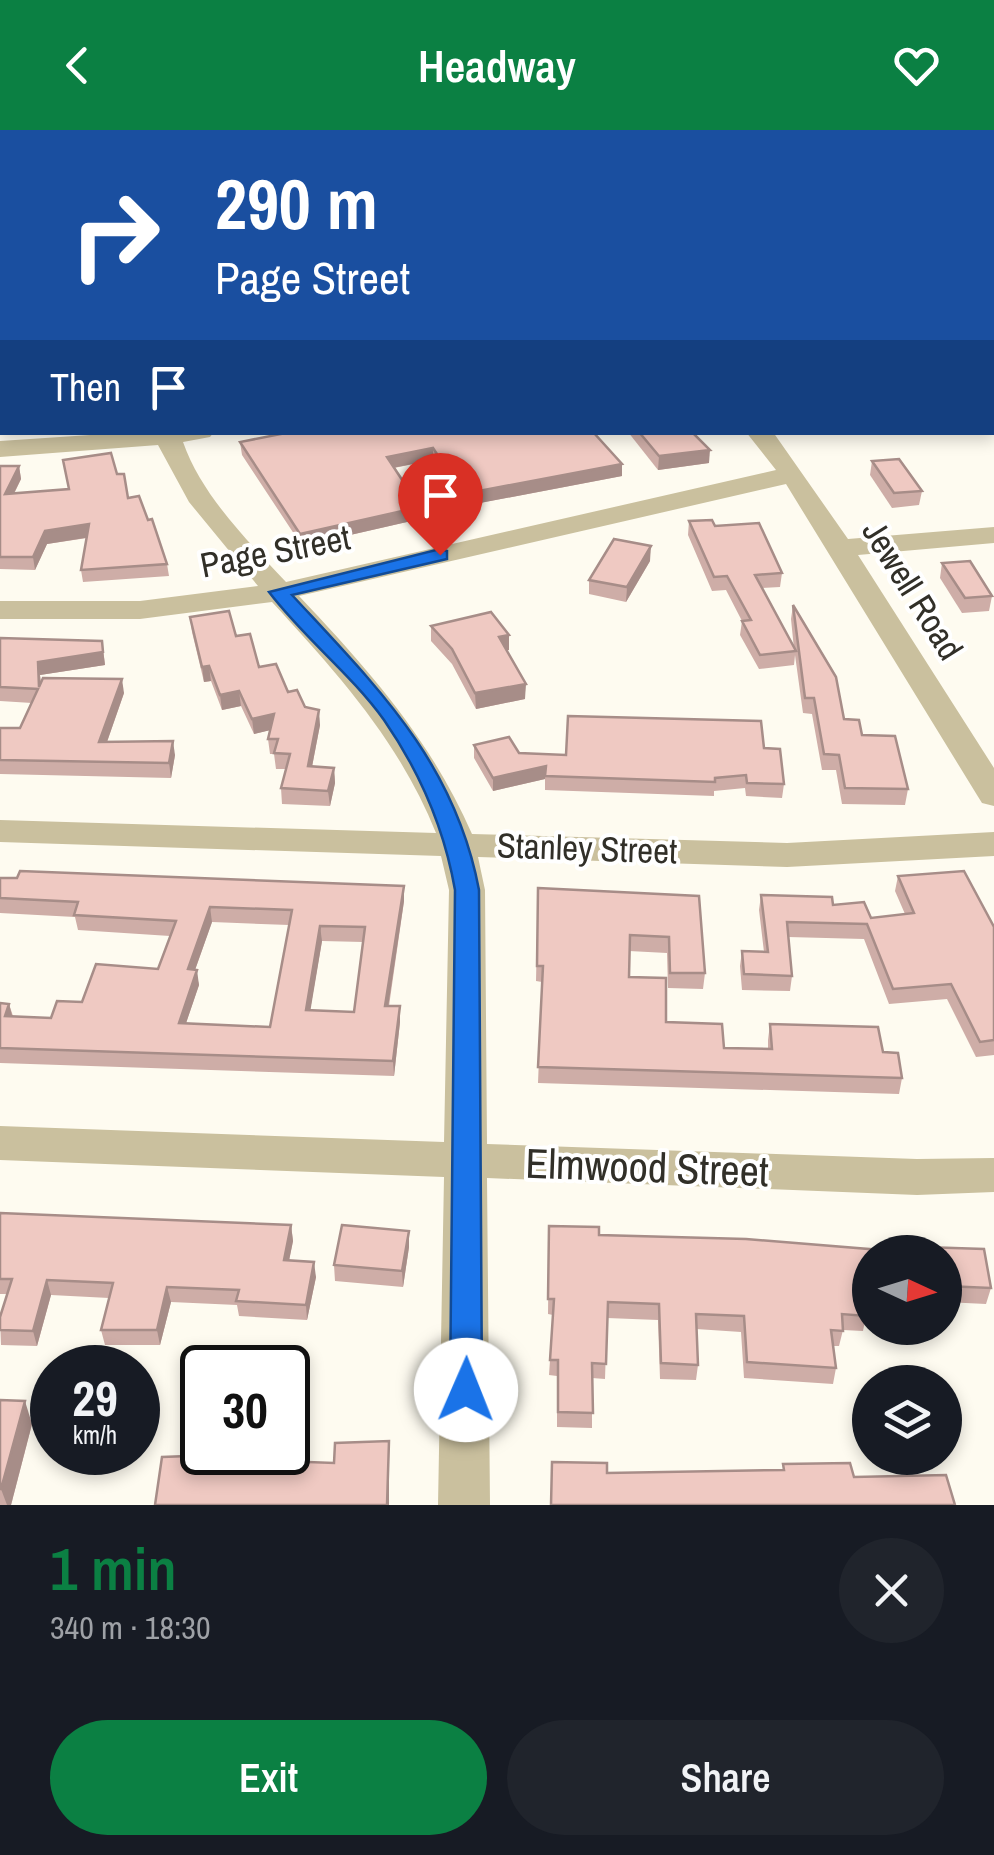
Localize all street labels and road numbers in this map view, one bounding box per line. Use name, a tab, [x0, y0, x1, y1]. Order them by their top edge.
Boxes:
street label: Jewell Road	[852, 511, 974, 669]
street label: Page Street	[196, 513, 354, 589]
street label: Stanley Street	[496, 821, 678, 875]
street label: Elmwood Street	[525, 1135, 769, 1199]

